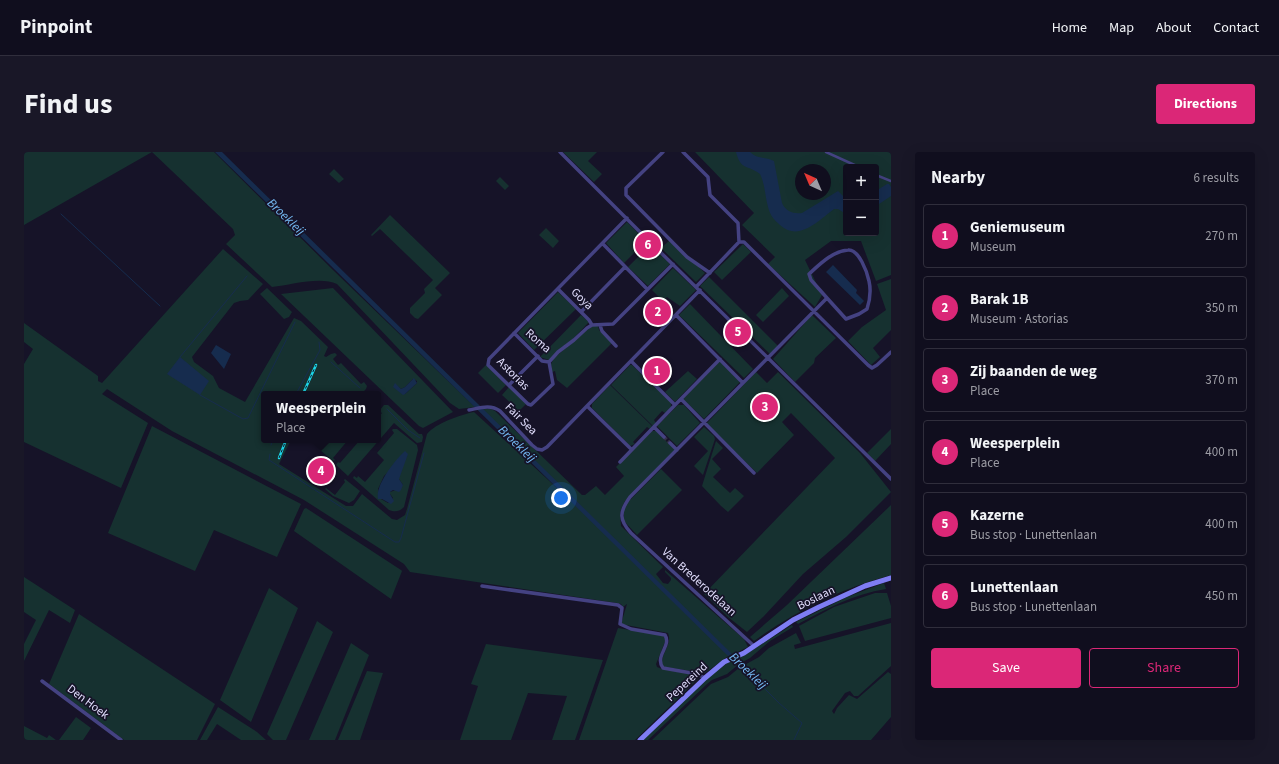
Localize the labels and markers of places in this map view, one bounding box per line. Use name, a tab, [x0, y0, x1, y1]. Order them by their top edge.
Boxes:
pin: 6	[635, 230, 661, 260]
pin: 2	[645, 297, 671, 327]
pin: 5	[725, 317, 751, 347]
pin: 1	[644, 356, 670, 386]
pin: 3	[752, 392, 778, 422]
pin: 4	[308, 456, 334, 486]

